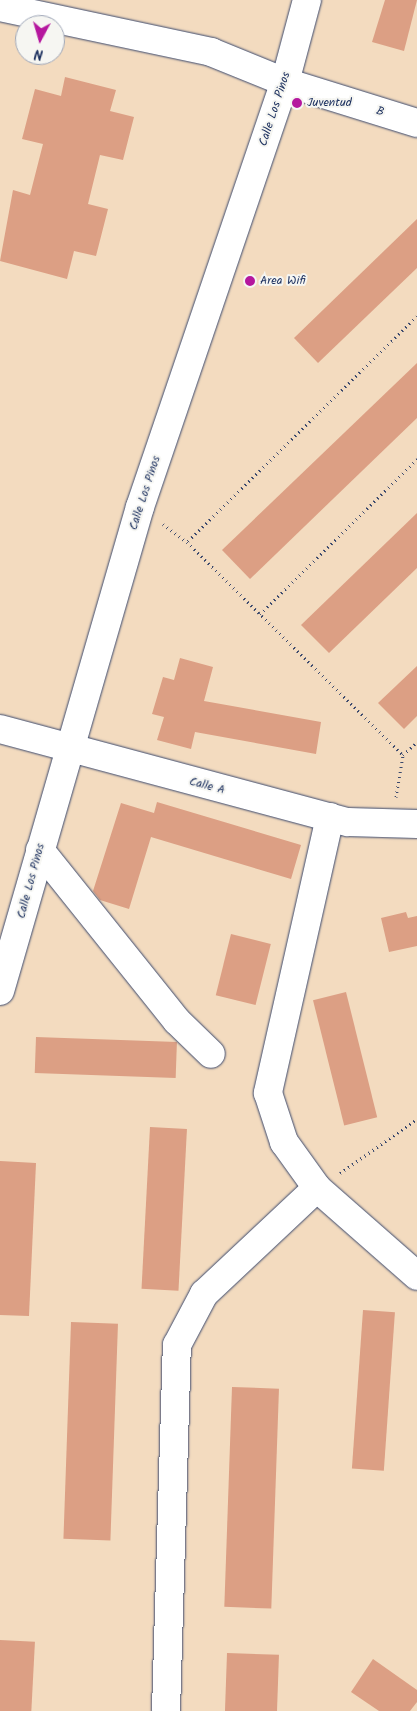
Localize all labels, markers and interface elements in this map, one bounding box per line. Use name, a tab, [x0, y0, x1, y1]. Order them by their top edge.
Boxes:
north arrow	[15, 15, 65, 65]
text: N	[33, 43, 44, 65]
street label: Calle Los Pinos	[256, 70, 294, 148]
place label: Juventud	[307, 96, 352, 110]
marker: Juventud	[291, 97, 303, 109]
street label: B	[374, 104, 386, 120]
place label: Area Wifi	[260, 274, 306, 288]
marker: Area Wifi	[244, 275, 256, 287]
street label: Calle Los Pinos	[126, 454, 164, 532]
street label: Calle A	[188, 774, 226, 798]
street label: Calle Los Pinos	[14, 842, 48, 920]

